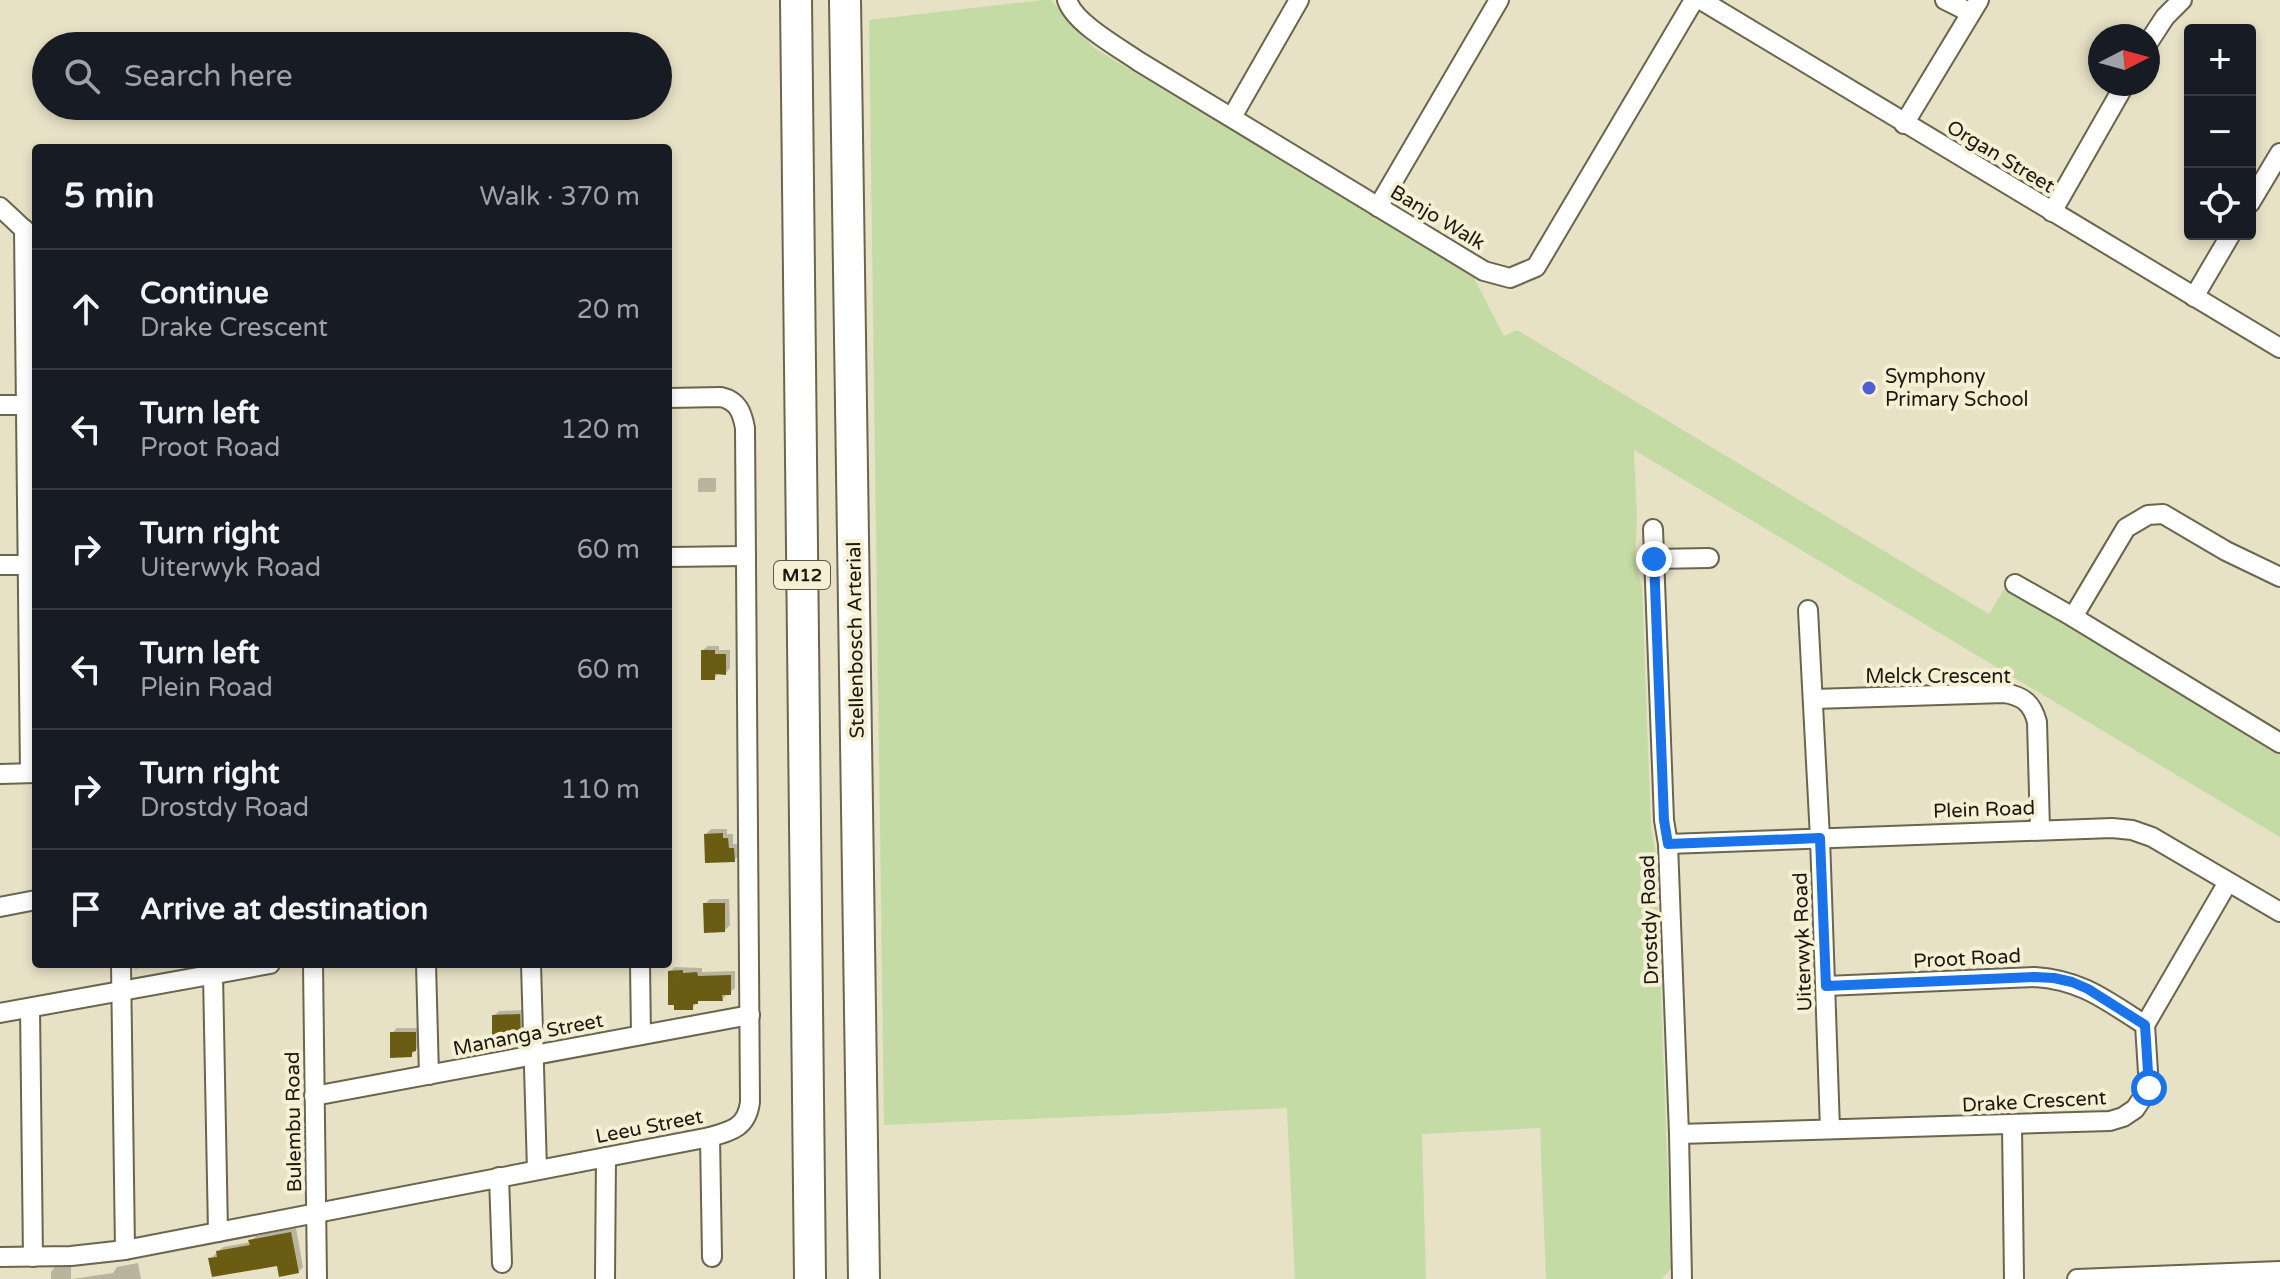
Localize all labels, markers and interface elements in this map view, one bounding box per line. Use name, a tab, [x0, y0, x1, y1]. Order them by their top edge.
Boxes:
north arrow	[2088, 24, 2160, 96]
map controls	[2184, 24, 2256, 240]
button: +	[2184, 24, 2256, 96]
search box	[32, 32, 672, 120]
icon: search	[60, 54, 104, 98]
text: Search here	[124, 58, 293, 95]
button: −	[2184, 96, 2256, 168]
street label: Organ Street	[1942, 115, 2059, 199]
button: locate	[2184, 168, 2256, 240]
text: 5 min	[64, 176, 155, 217]
street label: Banjo Walk	[1386, 180, 1489, 256]
text: Walk · 370 m	[480, 181, 640, 212]
text: Continue	[140, 275, 269, 312]
icon: ahead	[64, 287, 108, 331]
text: 20 m	[577, 294, 640, 325]
text: Drake Crescent	[140, 312, 328, 343]
place label: Symphony Primary School	[1885, 365, 2029, 412]
marker: Symphony Primary School	[1860, 379, 1878, 397]
text: Turn left	[140, 395, 259, 432]
icon: left	[64, 407, 108, 451]
text: 120 m	[560, 414, 640, 445]
text: Proot Road	[140, 432, 280, 463]
text: Turn right	[140, 515, 280, 552]
icon: right	[64, 527, 108, 571]
text: 60 m	[577, 534, 640, 565]
street label: Stellenbosch Arterial	[842, 541, 870, 739]
route end	[1636, 541, 1672, 577]
text: Uiterwyk Road	[140, 552, 321, 583]
road number: M12	[774, 561, 830, 589]
text: Turn left	[140, 635, 259, 672]
icon: left	[64, 647, 108, 691]
text: 60 m	[577, 654, 640, 685]
street label: Melck Crescent	[1865, 665, 2011, 689]
text: Plein Road	[140, 672, 273, 703]
text: Turn right	[140, 755, 280, 792]
icon: right	[64, 767, 108, 811]
text: 110 m	[560, 774, 640, 805]
text: Drostdy Road	[140, 792, 309, 823]
street label: Plein Road	[1933, 796, 2036, 824]
street label: Drostdy Road	[1636, 854, 1664, 985]
street label: Uiterwyk Road	[1789, 872, 1817, 1012]
icon: arrive	[64, 887, 108, 931]
text: Arrive at destination	[140, 891, 428, 928]
street label: Proot Road	[1913, 944, 2022, 974]
street label: Mananga Street	[451, 1009, 606, 1061]
street label: Bulembu Road	[281, 1051, 307, 1193]
route start	[2131, 1070, 2167, 1106]
street label: Drake Crescent	[1961, 1086, 2107, 1118]
street label: Leeu Street	[594, 1105, 705, 1149]

